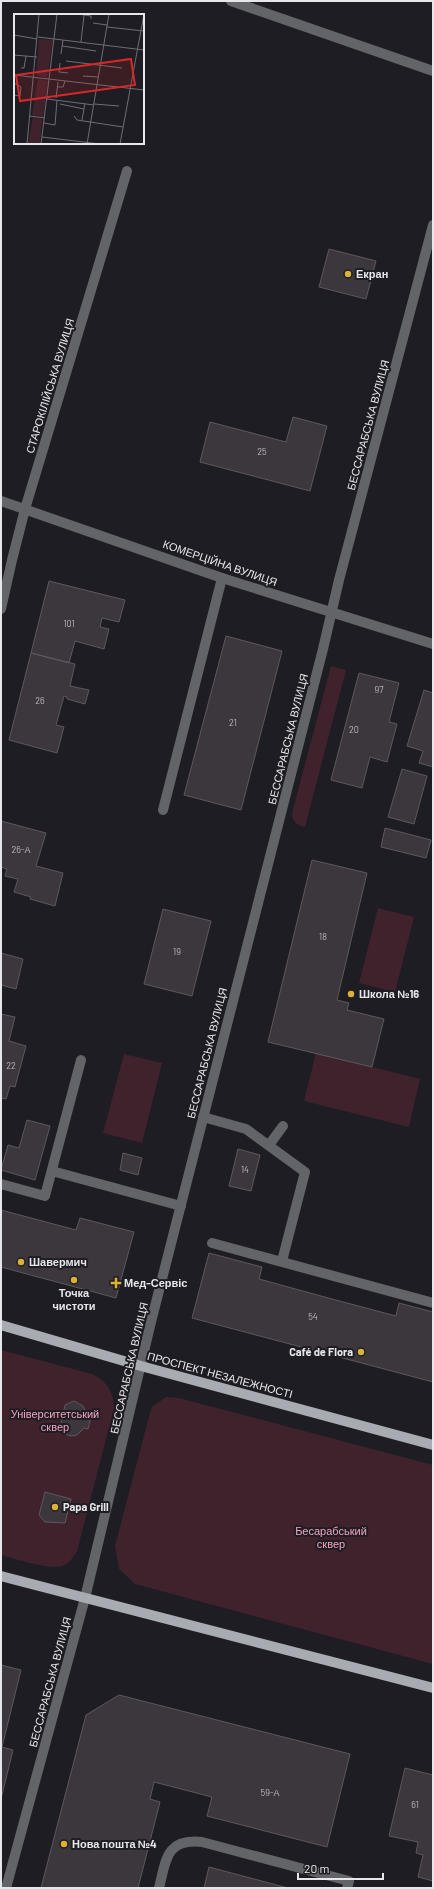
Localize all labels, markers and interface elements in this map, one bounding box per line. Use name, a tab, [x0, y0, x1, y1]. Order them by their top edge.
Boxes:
inset map	[14, 14, 144, 144]
place label: Екран	[356, 267, 388, 280]
marker: Екран	[343, 269, 353, 279]
street label: СТАРОКІЛІЙСЬКА ВУЛИЦЯ	[23, 317, 76, 455]
street label: БЕССАРАБСЬКА ВУЛИЦЯ	[344, 358, 391, 492]
house number: 25	[257, 446, 267, 457]
street label: КОМЕРЦІЙНА ВУЛИЦЯ	[161, 537, 279, 588]
house number: 101	[63, 618, 75, 629]
street label: БЕССАРАБСЬКА ВУЛИЦЯ	[265, 672, 310, 806]
house number: 97	[375, 684, 384, 695]
house number: 26	[35, 695, 45, 706]
house number: 21	[229, 717, 237, 728]
house number: 20	[349, 724, 359, 735]
house number: 26-А	[11, 844, 31, 855]
house number: 18	[319, 931, 327, 942]
house number: 19	[173, 946, 181, 957]
street label: БЕССАРАБСЬКА ВУЛИЦЯ	[184, 986, 229, 1120]
place label: Школа №16	[359, 987, 419, 1000]
marker: Школа №16	[346, 989, 356, 999]
house number: 22	[6, 1060, 16, 1071]
house number: 14	[241, 1164, 249, 1175]
place label: Шавермич	[29, 1255, 87, 1268]
marker: Шавермич	[16, 1257, 26, 1267]
marker: Точка чистоти	[69, 1275, 79, 1285]
place label: Мед-Сервіс	[124, 1276, 187, 1289]
marker: Мед-Сервіс	[111, 1278, 121, 1288]
place label: Точка чистоти	[52, 1286, 96, 1312]
street label: БЕССАРАБСЬКА ВУЛИЦЯ	[107, 1301, 150, 1435]
house number: 54	[308, 1311, 318, 1322]
place label: Café de Flora	[289, 1345, 353, 1358]
marker: Café de Flora	[356, 1347, 366, 1357]
street label: ПРОСПЕКТ НЕЗАЛЕЖНОСТІ	[146, 1349, 294, 1400]
park label: Університетський сквер	[11, 1407, 99, 1433]
place label: Papa Grill	[63, 1500, 109, 1513]
marker: Papa Grill	[50, 1502, 60, 1512]
park label: Бесарабський сквер	[295, 1524, 367, 1550]
street label: БЕССАРАБСЬКА ВУЛИЦЯ	[26, 1615, 73, 1749]
house number: 59-А	[261, 1787, 279, 1798]
house number: 61	[411, 1799, 419, 1810]
place label: Нова пошта №4	[72, 1837, 157, 1850]
marker: Нова пошта №4	[59, 1839, 69, 1849]
scale bar	[298, 1855, 383, 1881]
text: 20 m	[304, 1861, 330, 1875]

